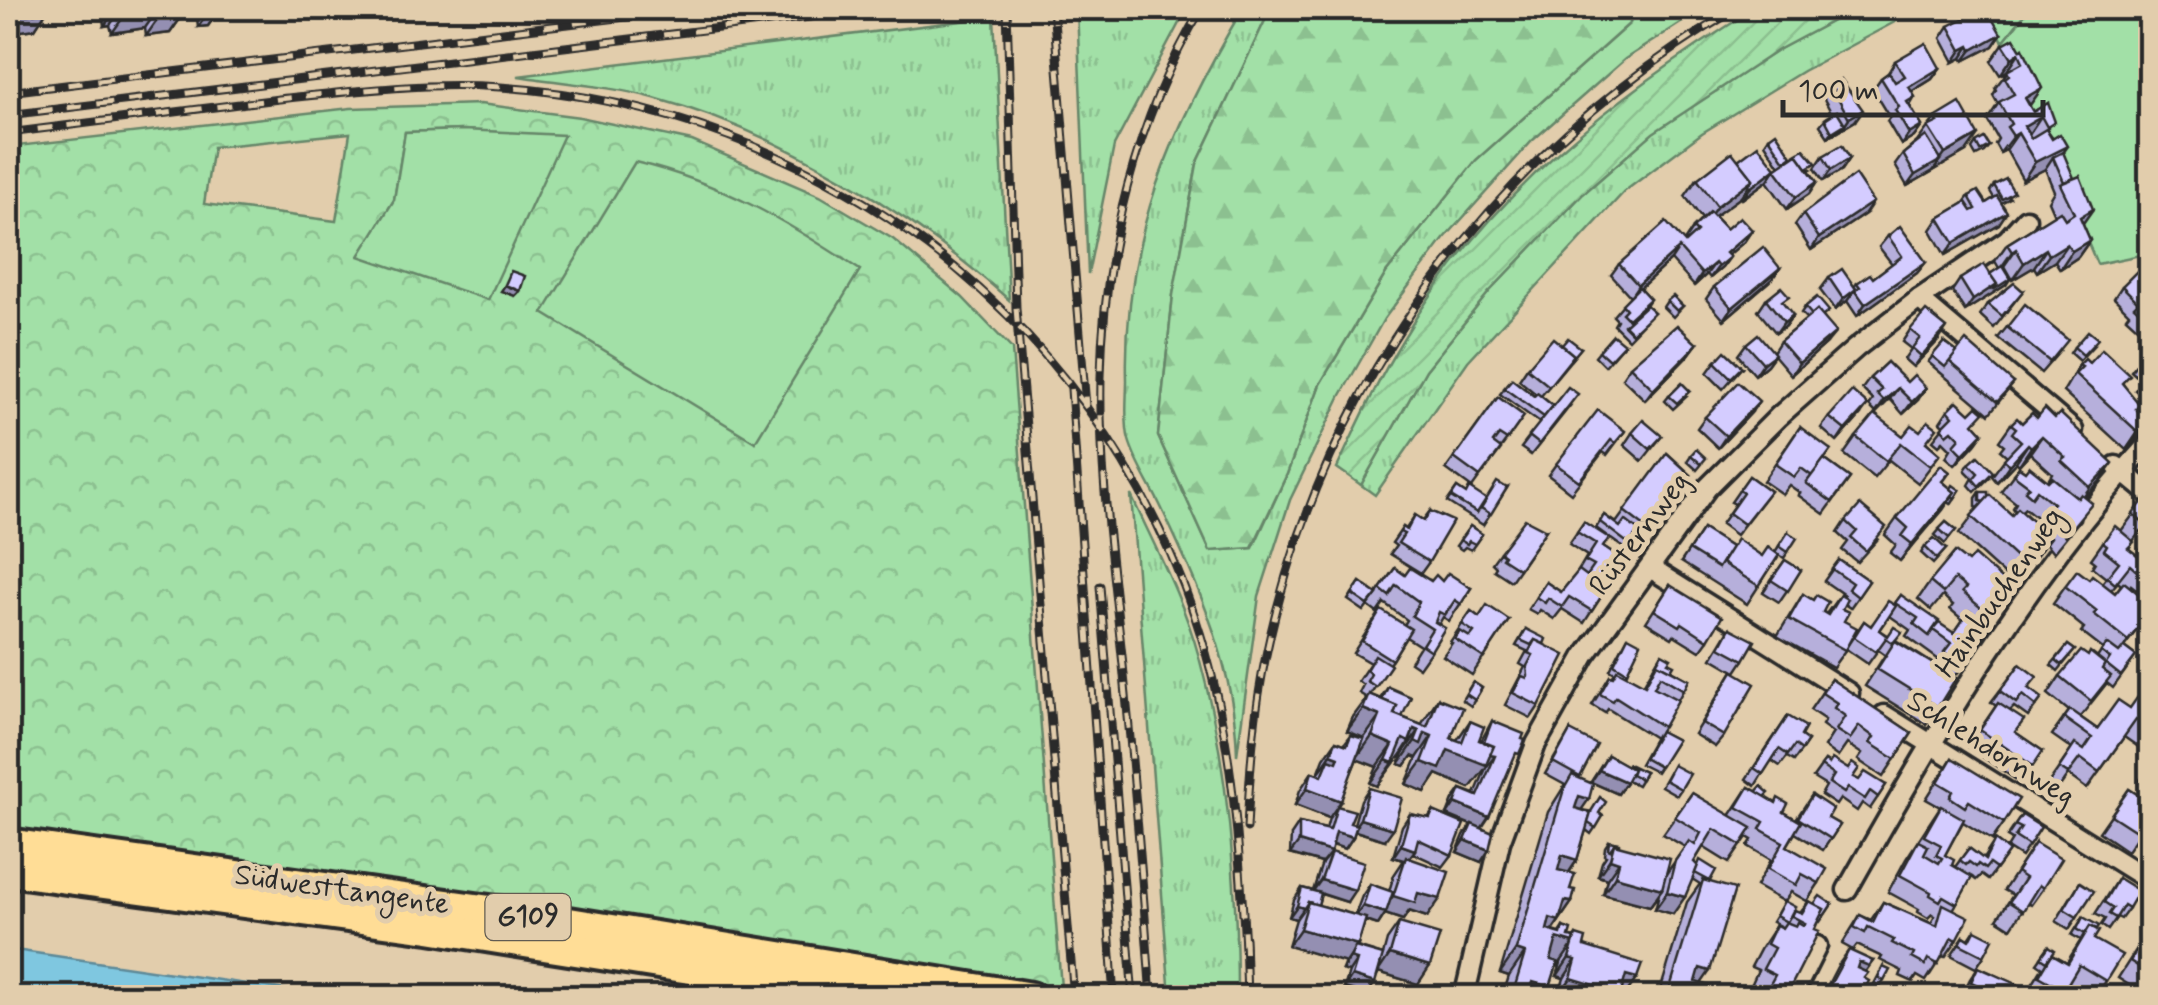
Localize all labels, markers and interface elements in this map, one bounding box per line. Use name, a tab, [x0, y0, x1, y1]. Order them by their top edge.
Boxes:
scale bar	[1783, 55, 2043, 117]
text: 100 m	[1798, 72, 1879, 111]
street label: Rüsternweg	[1581, 464, 1699, 604]
street label: Hainbuchenweg	[1927, 500, 2075, 687]
street label: Schlehdornweg	[1900, 682, 2082, 816]
street label: Südwesttangente	[232, 856, 452, 926]
road number: G109	[486, 894, 570, 940]

